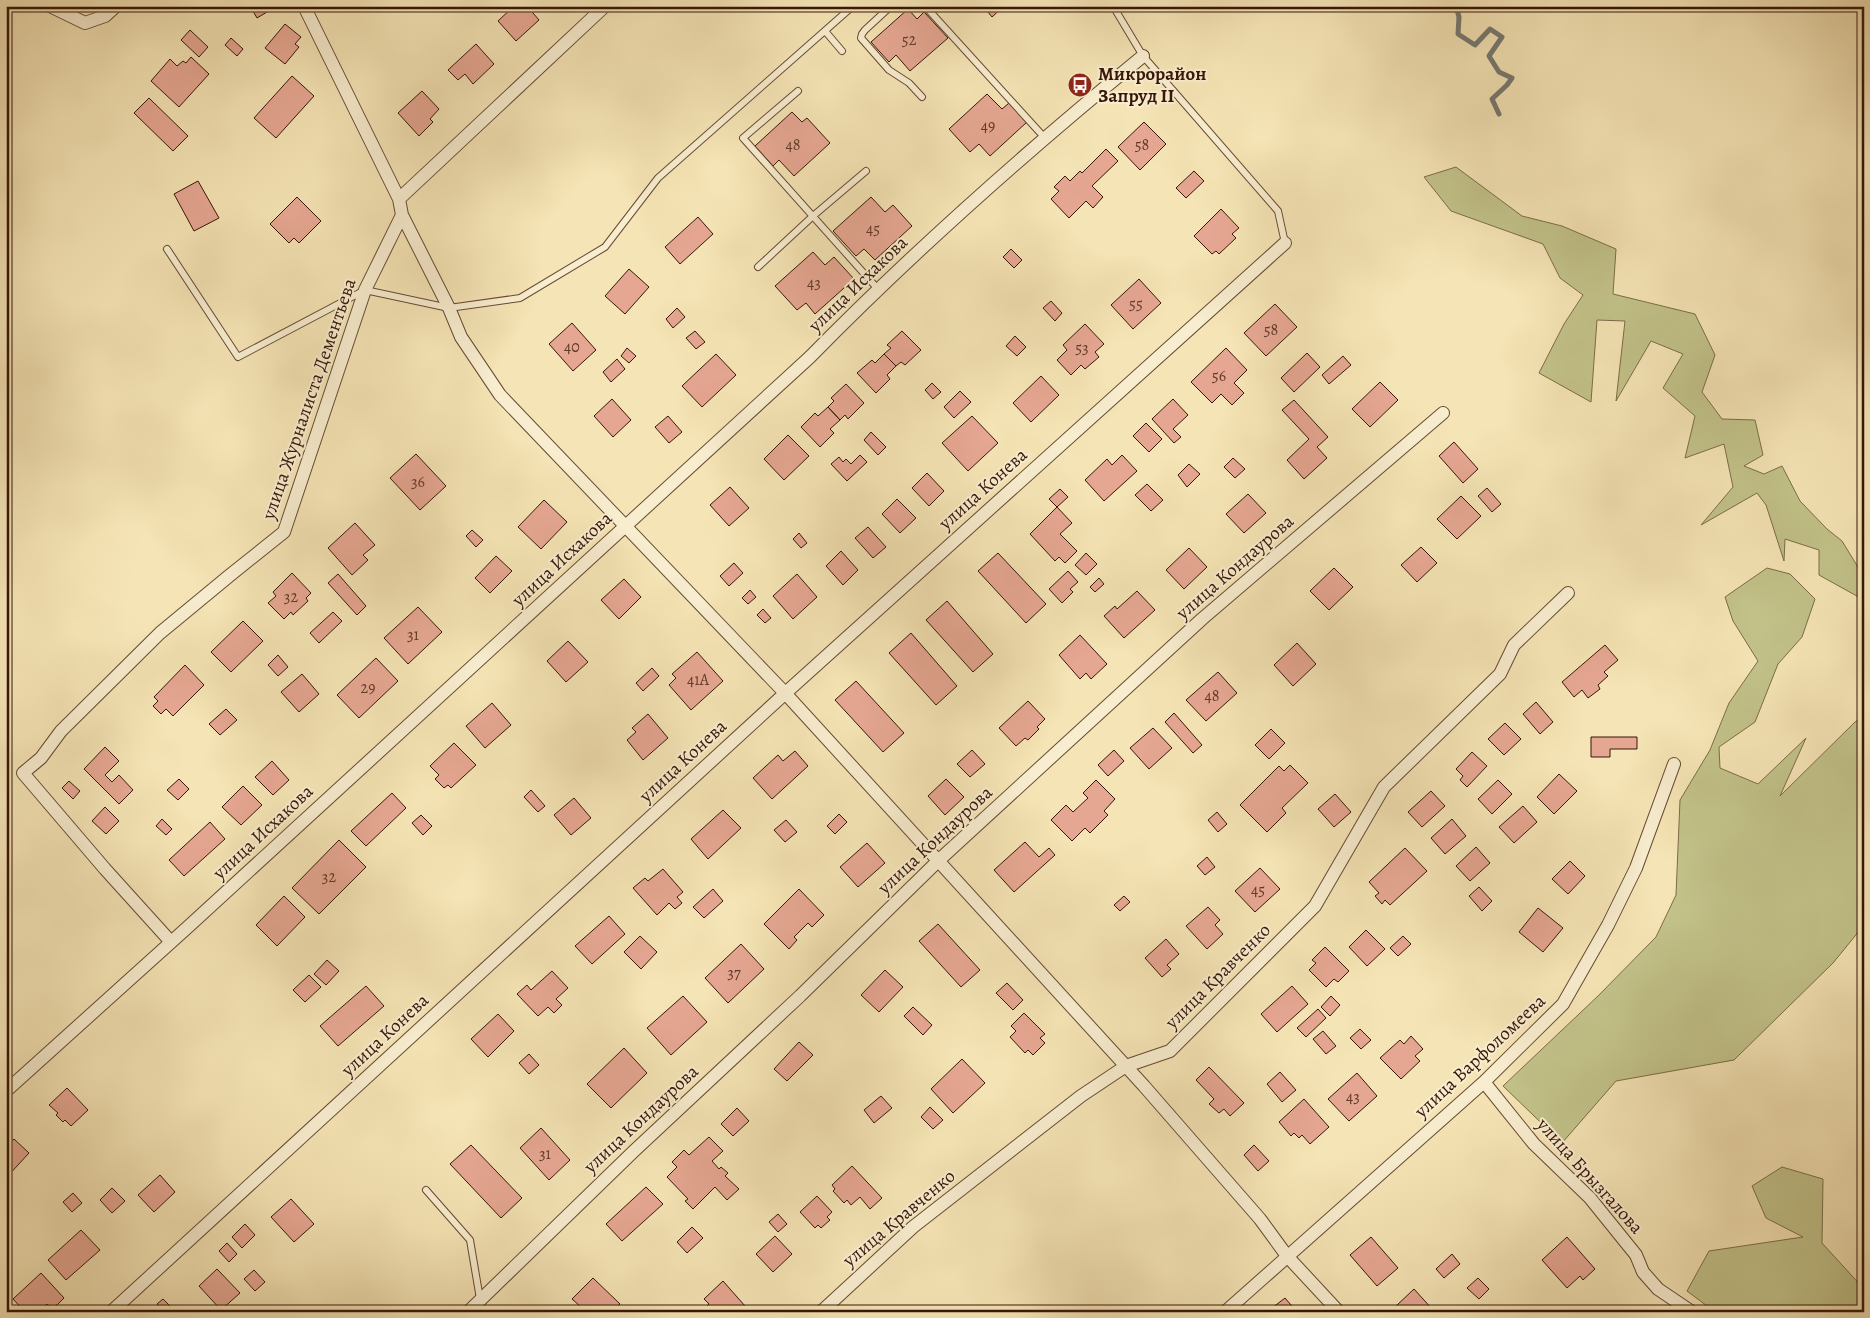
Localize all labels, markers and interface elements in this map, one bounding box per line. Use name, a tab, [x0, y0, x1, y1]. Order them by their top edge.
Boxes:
house number: 52	[902, 29, 917, 51]
place label: Микрорайон Запруд II	[1098, 61, 1206, 109]
bus stop icon: Микрорайон Запруд II	[1067, 72, 1093, 98]
house number: 49	[981, 115, 995, 137]
house number: 48	[785, 134, 801, 156]
house number: 58	[1135, 134, 1149, 156]
house number: 45	[866, 218, 880, 240]
street label: улица Исхакова	[802, 230, 913, 339]
house number: 43	[807, 272, 821, 294]
street label: улица Журналиста Дементьева	[255, 275, 363, 524]
house number: 55	[1129, 293, 1143, 315]
house number: 58	[1264, 319, 1278, 341]
house number: 40	[564, 336, 580, 358]
house number: 53	[1075, 337, 1089, 359]
house number: 56	[1212, 365, 1226, 387]
street label: улица Конева	[932, 442, 1033, 536]
house number: 36	[411, 471, 425, 493]
street label: улица Исхакова	[505, 505, 618, 613]
street label: улица Кондаурова	[1170, 508, 1300, 626]
house number: 32	[284, 586, 299, 608]
house number: 31	[407, 624, 420, 646]
house number: 41А	[687, 669, 710, 691]
house number: 29	[361, 677, 375, 699]
house number: 48	[1204, 685, 1220, 707]
street label: улица Конева	[633, 714, 733, 809]
street label: улица Исхакова	[206, 778, 319, 886]
street label: улица Кондаурова	[871, 780, 998, 901]
house number: 32	[322, 866, 337, 888]
house number: 45	[1251, 879, 1265, 901]
street label: улица Кравченко	[1159, 917, 1277, 1035]
house number: 37	[727, 962, 741, 984]
street label: улица Конева	[335, 988, 435, 1083]
street label: улица Варфоломеева	[1408, 988, 1551, 1124]
street label: улица Кондаурова	[577, 1059, 704, 1180]
house number: 43	[1346, 1086, 1360, 1108]
street label: улица Брызгалова	[1530, 1112, 1649, 1240]
house number: 31	[539, 1143, 552, 1165]
street label: улица Кравченко	[836, 1163, 961, 1274]

